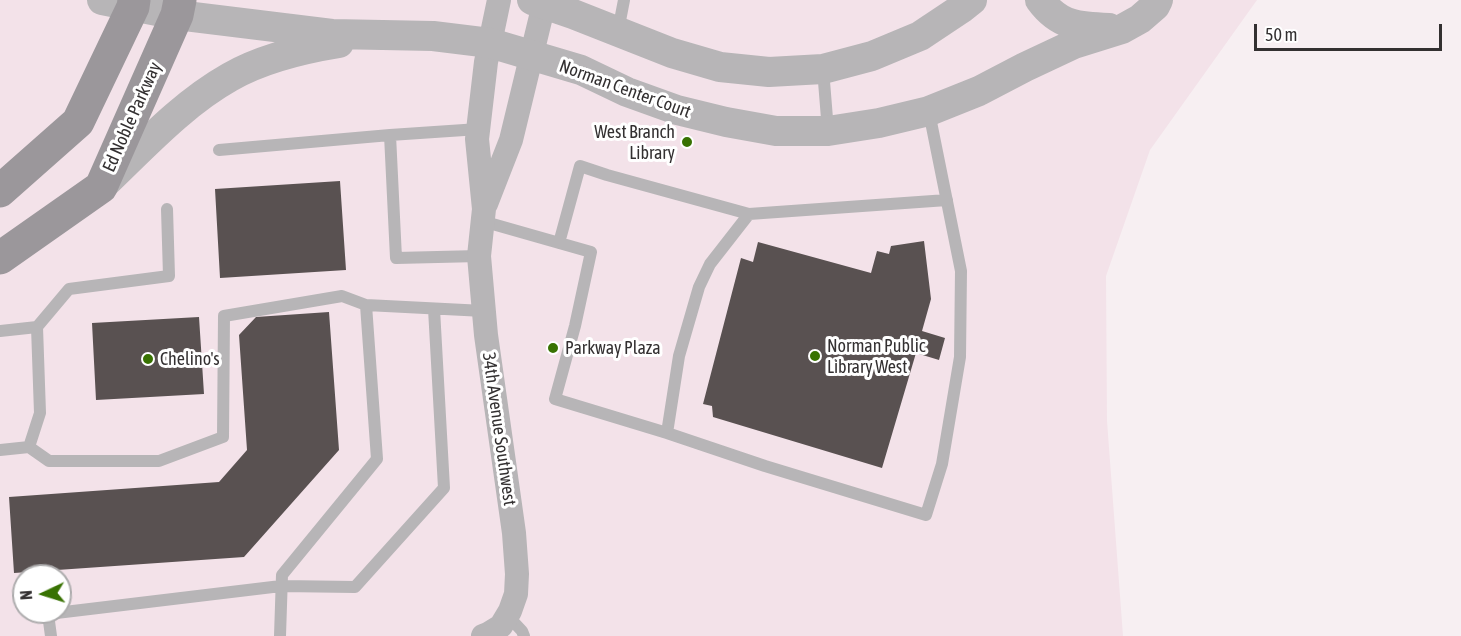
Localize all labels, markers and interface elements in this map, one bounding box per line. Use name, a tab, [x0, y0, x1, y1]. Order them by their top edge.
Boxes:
scale bar	[1257, 12, 1444, 50]
text: 50 m	[1265, 24, 1297, 45]
street label: Norman Center Court	[556, 55, 694, 123]
street label: Ed Noble Parkway	[98, 59, 166, 175]
place label: West Branch Library	[594, 121, 675, 164]
marker: West Branch Library	[680, 135, 694, 149]
place label: Norman Public Library West	[827, 335, 926, 378]
place label: Parkway Plaza	[565, 337, 661, 359]
marker: Parkway Plaza	[546, 341, 560, 355]
place label: Chelino's	[160, 348, 220, 370]
marker: Norman Public Library West	[808, 349, 822, 363]
street label: 34th Avenue Southwest	[478, 351, 520, 507]
marker: Chelino's	[141, 352, 155, 366]
north arrow	[12, 564, 72, 624]
text: N	[17, 590, 35, 600]

